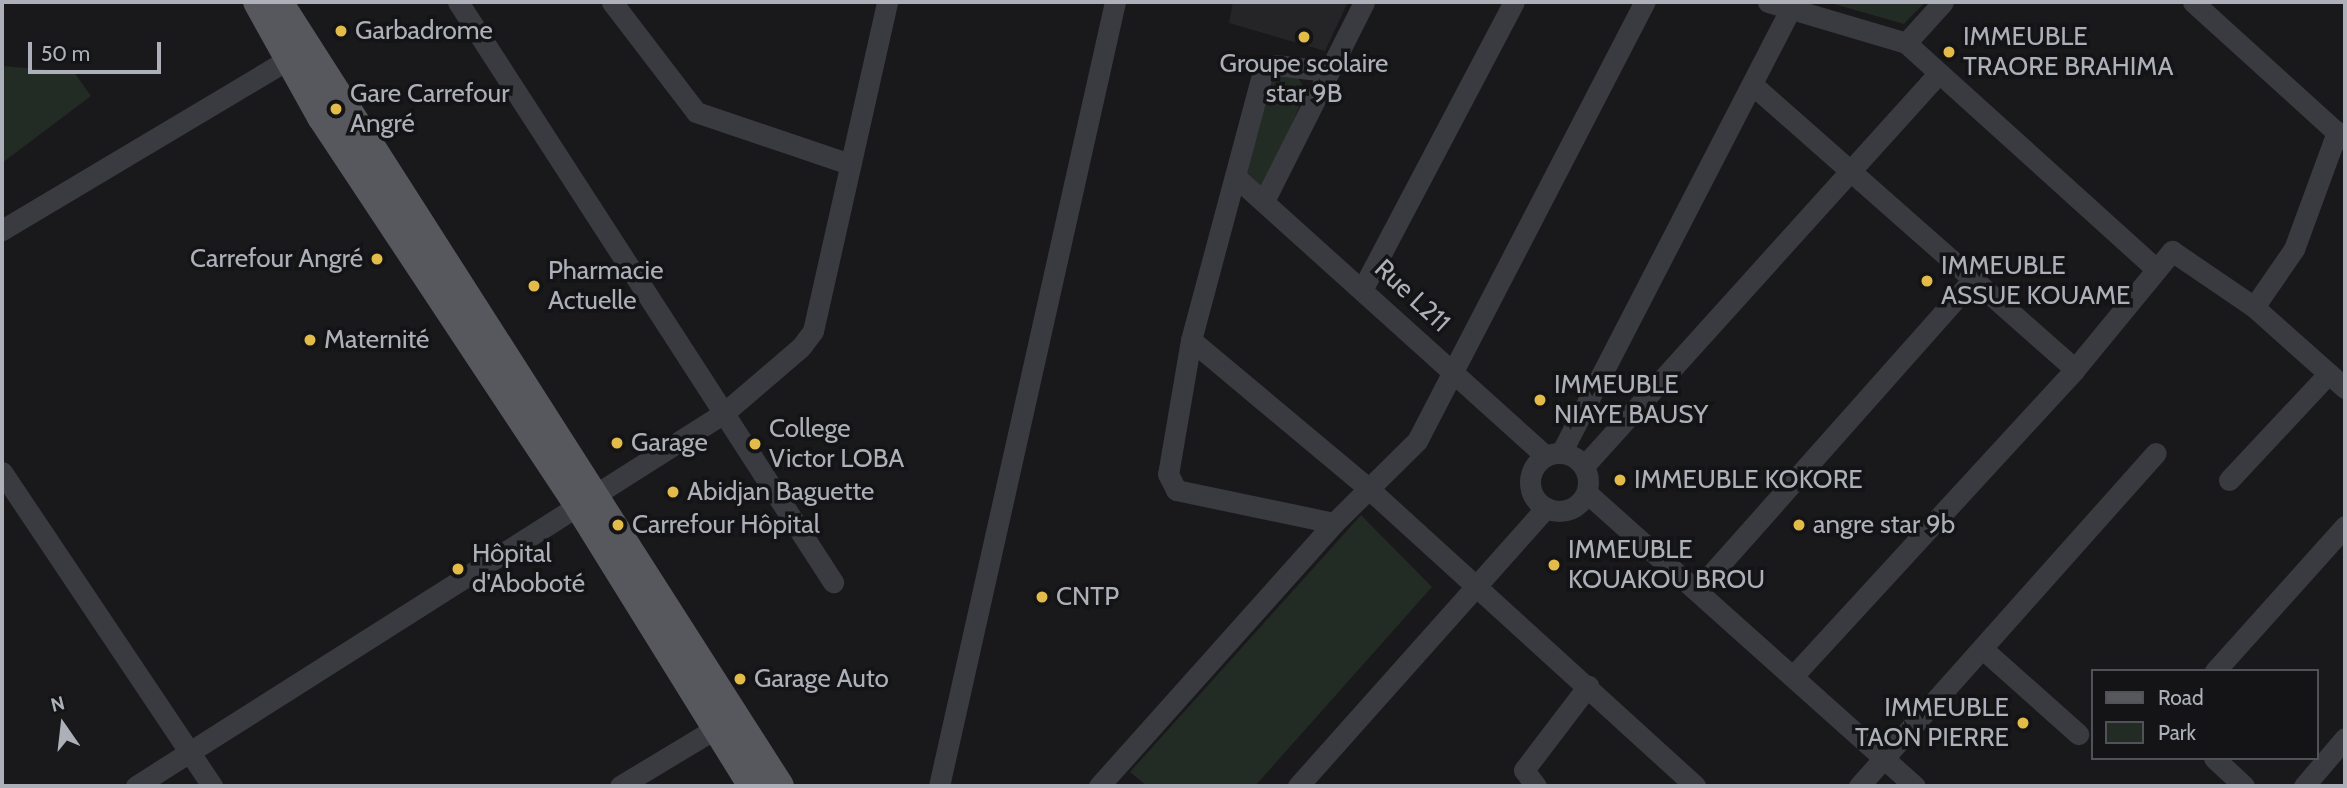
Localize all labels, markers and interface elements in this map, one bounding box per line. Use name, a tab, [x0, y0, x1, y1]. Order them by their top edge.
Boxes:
place label: Garbadrome	[355, 15, 493, 47]
place label: IMMEUBLE TRAORE BRAHIMA	[1963, 21, 2173, 82]
marker: Garbadrome	[333, 23, 349, 39]
scale bar	[32, 28, 164, 72]
marker: Groupe scolaire star 9B	[1296, 29, 1312, 45]
text: 50 m	[41, 41, 90, 66]
marker: IMMEUBLE TRAORE BRAHIMA	[1941, 44, 1957, 60]
place label: Groupe scolaire star 9B	[1220, 48, 1388, 110]
place label: Gare Carrefour Angré	[350, 78, 509, 140]
marker: Gare Carrefour Angré	[328, 101, 344, 117]
place label: Carrefour Angré	[190, 243, 363, 275]
place label: IMMEUBLE ASSUE KOUAME	[1941, 250, 2130, 312]
marker: Carrefour Angré	[369, 251, 385, 267]
street label: Rue L211	[1368, 253, 1456, 339]
place label: Pharmacie Actuelle	[548, 255, 663, 316]
marker: IMMEUBLE ASSUE KOUAME	[1919, 273, 1935, 289]
marker: Pharmacie Actuelle	[526, 278, 542, 294]
place label: Maternité	[324, 324, 429, 356]
marker: Maternité	[302, 332, 318, 348]
place label: IMMEUBLE NIAYE BAUSY	[1554, 369, 1708, 430]
marker: IMMEUBLE NIAYE BAUSY	[1532, 392, 1548, 408]
place label: College Victor LOBA	[769, 413, 904, 474]
place label: Garage	[631, 427, 708, 459]
marker: Garage	[609, 435, 625, 451]
marker: College Victor LOBA	[747, 436, 763, 452]
place label: IMMEUBLE KOKORE	[1634, 464, 1863, 496]
marker: IMMEUBLE KOKORE	[1612, 472, 1628, 488]
place label: Abidjan Baguette	[687, 476, 874, 508]
marker: Abidjan Baguette	[665, 484, 681, 500]
place label: Carrefour Hôpital	[632, 509, 820, 541]
place label: angre star 9b	[1813, 509, 1955, 541]
marker: Carrefour Hôpital	[610, 517, 626, 533]
marker: angre star 9b	[1791, 517, 1807, 533]
place label: IMMEUBLE KOUAKOU BROU	[1568, 534, 1765, 596]
place label: Hôpital d'Aboboté	[472, 538, 585, 600]
marker: IMMEUBLE KOUAKOU BROU	[1546, 557, 1562, 573]
marker: Hôpital d'Aboboté	[450, 561, 466, 577]
place label: CNTP	[1056, 581, 1119, 613]
marker: CNTP	[1034, 589, 1050, 605]
place label: Garage Auto	[754, 663, 889, 695]
legend	[2092, 669, 2319, 760]
marker: Garage Auto	[732, 671, 748, 687]
text: Road	[2158, 685, 2204, 710]
north arrow	[28, 690, 98, 760]
text: N	[48, 691, 67, 717]
place label: IMMEUBLE TAON PIERRE	[1855, 692, 2009, 754]
marker: IMMEUBLE TAON PIERRE	[2015, 715, 2031, 731]
text: Park	[2158, 720, 2196, 745]

